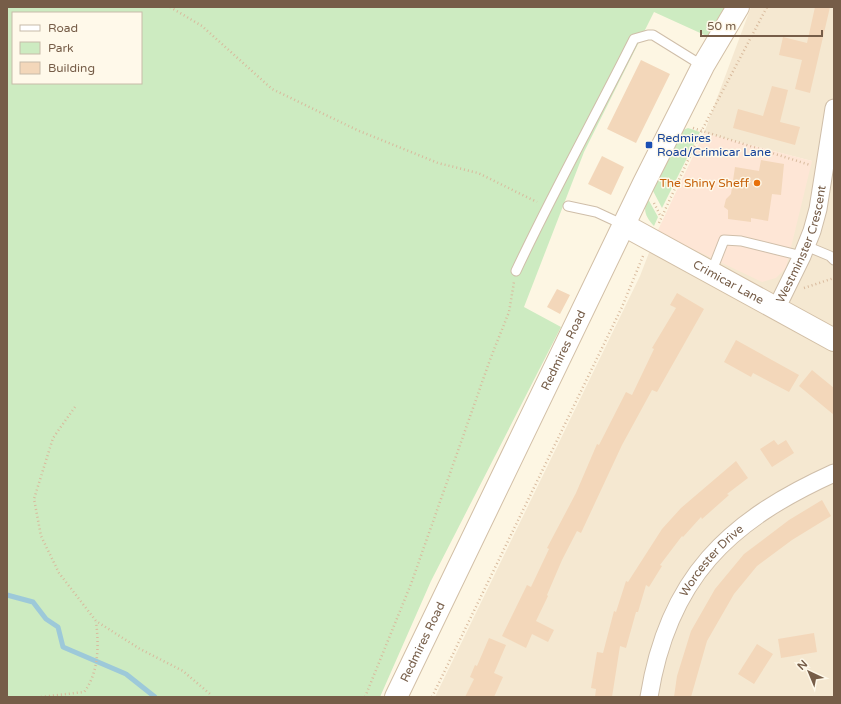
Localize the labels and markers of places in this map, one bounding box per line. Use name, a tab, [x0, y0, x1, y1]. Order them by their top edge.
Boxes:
place label: Redmires Road/Crimicar Lane	[657, 131, 771, 159]
marker: Redmires Road/Crimicar Lane	[644, 140, 654, 150]
place label: The Shiny Sheff	[660, 176, 750, 190]
marker: The Shiny Sheff	[752, 178, 762, 188]

